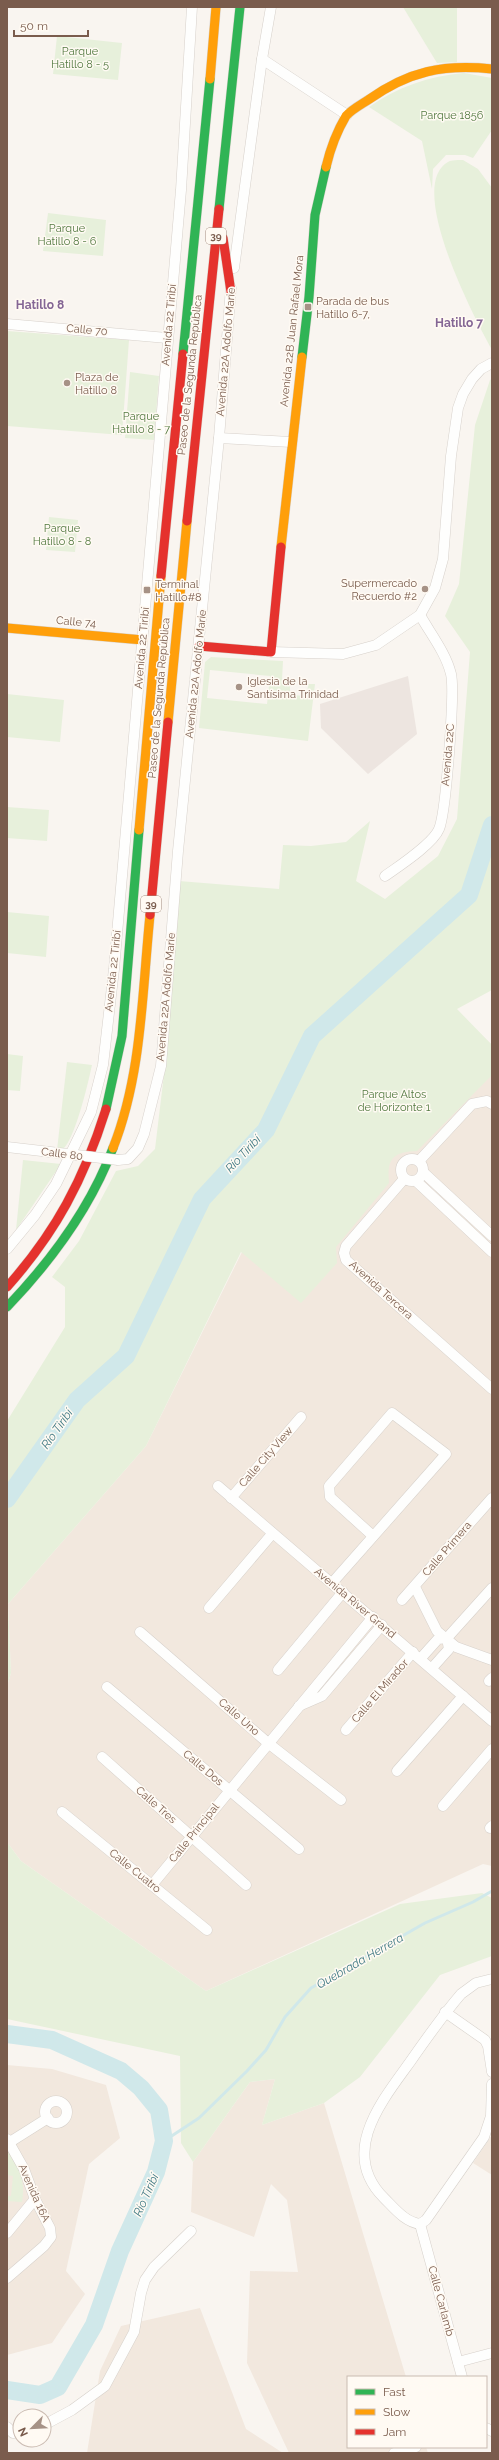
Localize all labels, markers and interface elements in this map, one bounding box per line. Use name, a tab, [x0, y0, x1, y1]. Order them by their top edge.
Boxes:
scale bar	[14, 12, 88, 38]
text: 50 m	[20, 19, 48, 33]
park label: Parque Hatillo 8 - 5	[51, 45, 109, 71]
park label: Parque 1856	[421, 109, 484, 122]
park label: Parque Hatillo 8 - 6	[38, 222, 97, 248]
road number: 39	[206, 228, 226, 244]
street label: Avenida 22B Juan Rafael Mora	[278, 255, 306, 407]
street label: Avenida 22 Tiribí	[159, 283, 179, 366]
street label: Avenida 22A Adolfo Marie	[214, 286, 238, 417]
street label: Paseo de la Segunda República	[175, 294, 205, 456]
place label: Parada de bus Hatillo 6-7,	[316, 295, 389, 321]
district label: Hatillo 8	[16, 298, 64, 312]
marker: Parada de bus Hatillo 6-7,	[303, 302, 313, 312]
district label: Hatillo 7	[435, 316, 483, 330]
street label: Calle 70	[66, 322, 108, 338]
place label: Plaza de Hatillo 8	[75, 371, 119, 397]
marker: Plaza de Hatillo 8	[62, 378, 72, 388]
park label: Parque Hatillo 8 - 7	[112, 410, 170, 436]
park label: Parque Hatillo 8 - 8	[33, 522, 91, 548]
place label: Supermercado Recuerdo #2	[341, 577, 417, 603]
place label: Terminal Hatillo#8	[155, 578, 202, 604]
marker: Supermercado Recuerdo #2	[420, 584, 430, 594]
marker: Terminal Hatillo#8	[142, 585, 152, 595]
street label: Avenida 22 Tiribí	[132, 606, 152, 689]
street label: Avenida 22A Adolfo Marie	[183, 608, 209, 739]
street label: Calle 74	[55, 614, 97, 630]
street label: Paseo de la Segunda República	[145, 617, 173, 779]
place label: Iglesia de la Santísima Trinidad	[247, 675, 339, 701]
marker: Iglesia de la Santísima Trinidad	[234, 682, 244, 692]
street label: Avenida 22C	[439, 723, 457, 787]
road number: 39	[141, 896, 161, 912]
street label: Avenida 22 Tiribí	[102, 929, 124, 1013]
street label: Avenida 22A Adolfo Marie	[154, 931, 178, 1062]
park label: Parque Altos de Horizonte 1	[358, 1088, 431, 1114]
water label: Río Tiribí	[222, 1132, 265, 1175]
street label: Calle 80	[40, 1145, 84, 1163]
street label: Avenida Tercera	[346, 1258, 416, 1322]
water label: Río Tiribí	[38, 1405, 77, 1452]
street label: Calle City View	[236, 1424, 296, 1490]
street label: Calle Primera	[420, 1519, 474, 1579]
street label: Avenida River Grand	[311, 1565, 399, 1641]
street label: Calle El Mirador	[349, 1656, 411, 1725]
street label: Calle Uno	[216, 1696, 262, 1739]
street label: Calle Dos	[180, 1747, 226, 1789]
street label: Calle Tres	[133, 1784, 179, 1826]
street label: Calle Principal	[166, 1801, 222, 1865]
street label: Calle Cuatro	[107, 1846, 164, 1896]
water label: Quebrada Herrera	[314, 1930, 406, 1992]
street label: Avenida 16A	[15, 2162, 53, 2225]
water label: Río Tiribí	[130, 2170, 162, 2219]
street label: Calle Carlamb	[425, 2265, 457, 2338]
legend	[347, 2376, 487, 2448]
text: Fast	[383, 2385, 406, 2399]
text: Slow	[383, 2405, 410, 2419]
north arrow	[12, 2408, 52, 2448]
text: N	[16, 2425, 31, 2438]
text: Jam	[383, 2425, 406, 2439]

